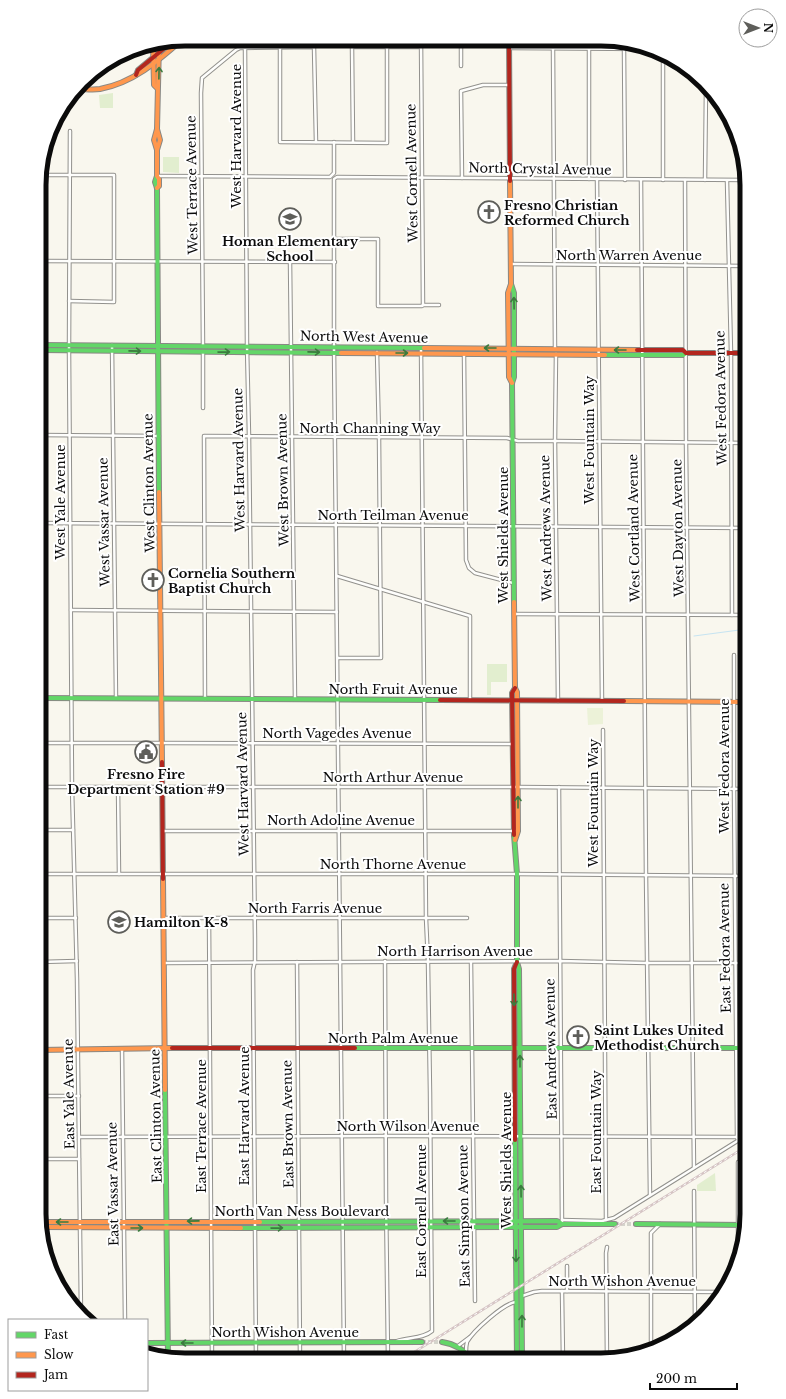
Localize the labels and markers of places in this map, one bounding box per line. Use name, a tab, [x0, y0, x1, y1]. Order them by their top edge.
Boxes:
place label: Fresno Christian Reformed Church	[504, 197, 630, 229]
church icon: Fresno Christian Reformed Church	[476, 199, 502, 225]
school or university icon: Homan Elementary School	[277, 206, 303, 232]
place label: Homan Elementary School	[222, 233, 359, 265]
place label: Cornelia Southern Baptist Church	[168, 565, 296, 597]
church icon: Cornelia Southern Baptist Church	[140, 567, 166, 593]
public building icon: Fresno Fire Department Station #9	[133, 739, 159, 765]
place label: Fresno Fire Department Station #9	[67, 766, 225, 798]
school or university icon: Hamilton K-8	[106, 909, 132, 935]
place label: Hamilton K-8	[134, 914, 228, 931]
place label: Saint Lukes United Methodist Church	[594, 1022, 724, 1054]
church icon: Saint Lukes United Methodist Church	[565, 1024, 591, 1050]

